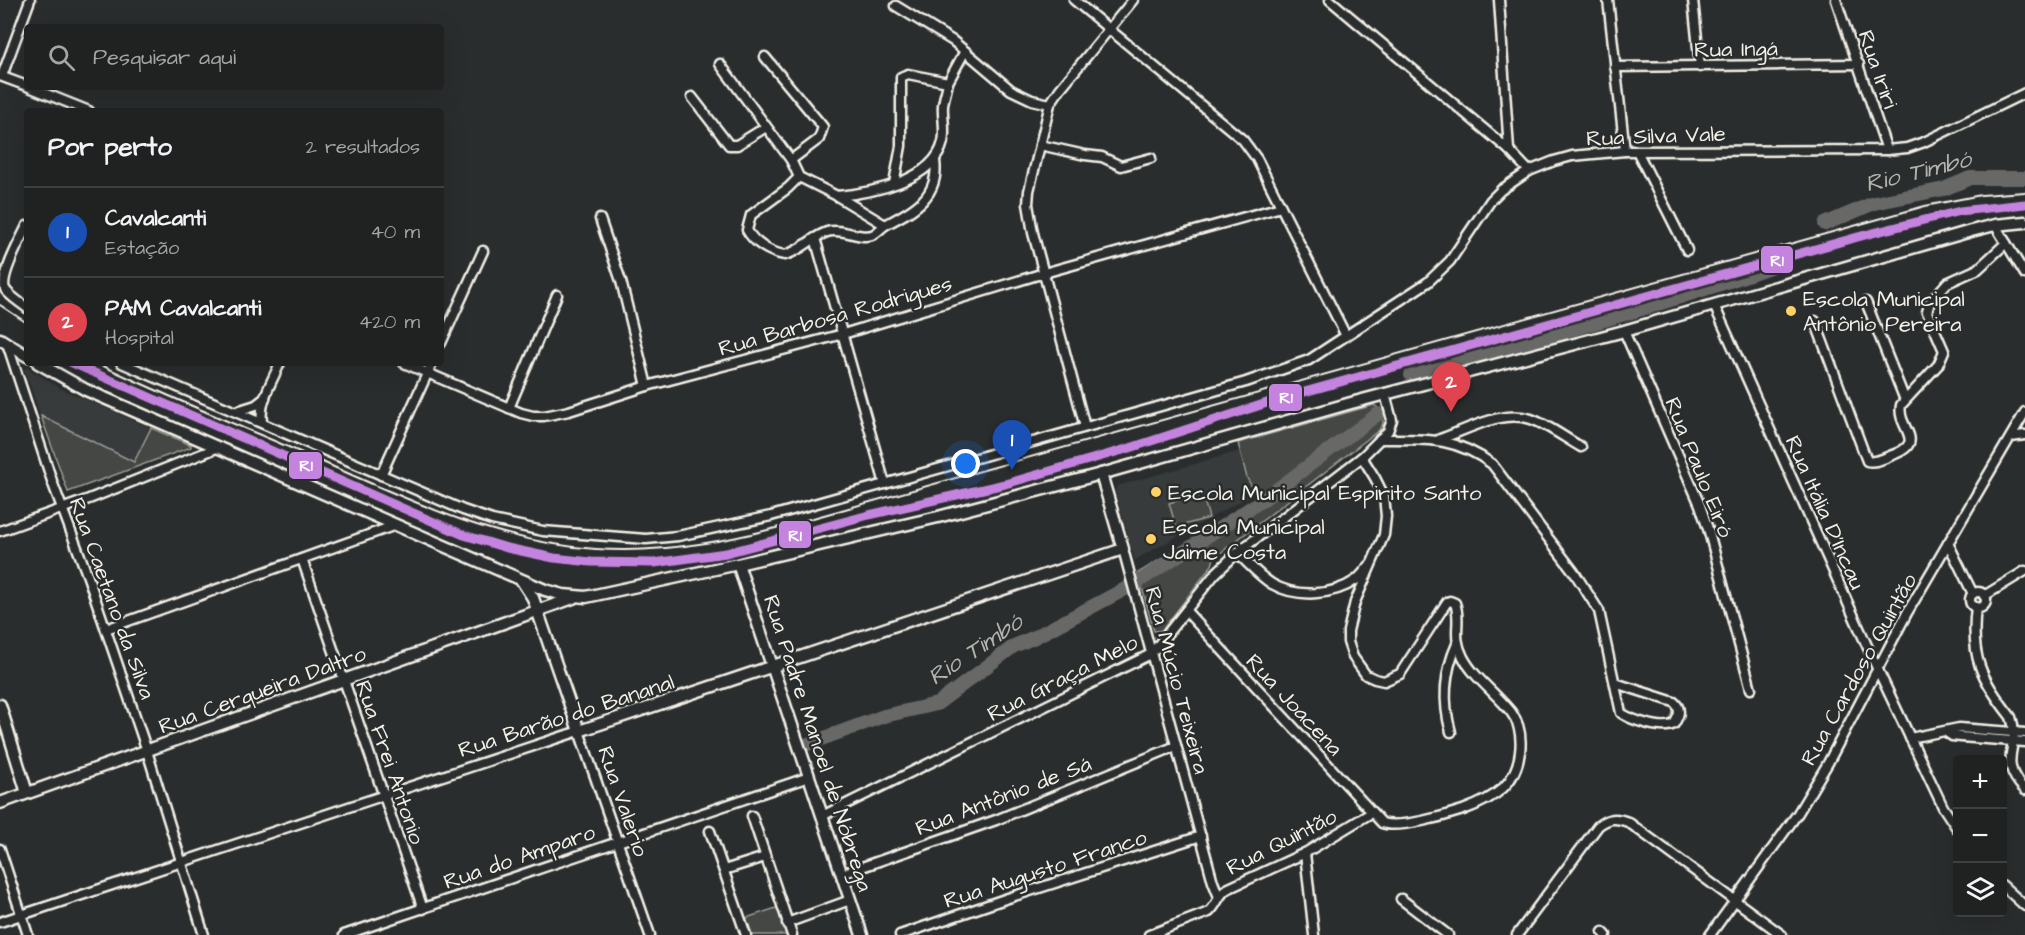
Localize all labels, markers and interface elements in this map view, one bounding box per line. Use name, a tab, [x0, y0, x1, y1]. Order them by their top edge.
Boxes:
search box	[24, 24, 444, 90]
street label: Rua Iriri	[1850, 26, 1905, 113]
street label: Rua Ingá	[1694, 33, 1778, 67]
icon: search	[45, 41, 78, 74]
text: Pesquisar aqui	[93, 42, 236, 73]
street label: Rua Silva Vale	[1586, 119, 1726, 154]
text: Por perto	[48, 129, 172, 165]
text: 2 resultados	[306, 133, 420, 161]
water label: Rio Timbó	[1862, 142, 1976, 202]
text: Cavalcanti	[105, 203, 206, 234]
text: 1	[66, 218, 69, 246]
text: 40 m	[370, 218, 420, 246]
text: Estação	[105, 234, 179, 262]
line badge: R1	[1760, 245, 1794, 274]
text: R1	[1770, 250, 1785, 272]
street label: Rua Barbosa Rodrigues	[715, 268, 956, 366]
place label: Escola Municipal Antônio Pereira	[1803, 284, 1965, 340]
text: PAM Cavalcanti	[105, 293, 261, 324]
marker: Escola Municipal Antônio Pereira	[1784, 304, 1798, 318]
text: 2	[62, 308, 73, 336]
text: 420 m	[359, 308, 420, 336]
text: Hospital	[105, 324, 174, 352]
pin: 2	[1432, 362, 1470, 412]
line badge: R1	[1268, 383, 1303, 412]
text: R1	[1279, 387, 1294, 409]
street label: Rua Paulo Eiró	[1656, 393, 1741, 543]
pin: 1	[992, 420, 1032, 470]
street label: Rua Itália D'Incau	[1777, 431, 1872, 595]
your location	[951, 449, 980, 478]
line badge: R1	[288, 451, 323, 480]
text: R1	[299, 455, 314, 477]
place label: Escola Municipal Espirito Santo	[1168, 478, 1482, 509]
marker: Escola Municipal Espirito Santo	[1149, 485, 1163, 499]
street label: Rua Caetano da Silva	[61, 493, 163, 704]
place label: Escola Municipal Jaime Costa	[1163, 512, 1325, 568]
line badge: R1	[778, 520, 812, 549]
text: R1	[788, 525, 803, 547]
marker: Escola Municipal Jaime Costa	[1144, 532, 1158, 546]
street label: Rua Cardoso Quintão	[1794, 568, 1925, 771]
street label: Rua Múcio Teixeira	[1137, 583, 1216, 777]
street label: Rua Padre Manoel de Nóbrega	[754, 591, 880, 896]
water label: Rio Timbó	[921, 605, 1031, 694]
street label: Rua Graça Melo	[982, 627, 1144, 730]
street label: Rua Cerqueira Daltro	[154, 638, 371, 742]
street label: Rua Joacena	[1238, 647, 1350, 763]
street label: Rua Barão do Bananal	[455, 667, 678, 766]
street label: Rua Frei Antonio	[347, 676, 432, 849]
street label: Rua Valerio	[589, 742, 656, 862]
street label: Rua Antônio de Sá	[911, 749, 1096, 844]
map controls	[1953, 755, 2007, 917]
button: +	[1953, 755, 2007, 809]
street label: Rua Quintão	[1221, 801, 1343, 884]
button: −	[1953, 809, 2007, 863]
street label: Rua do Amparo	[440, 817, 600, 898]
street label: Rua Augusto Franco	[940, 822, 1152, 918]
button: layers	[1953, 863, 2007, 917]

